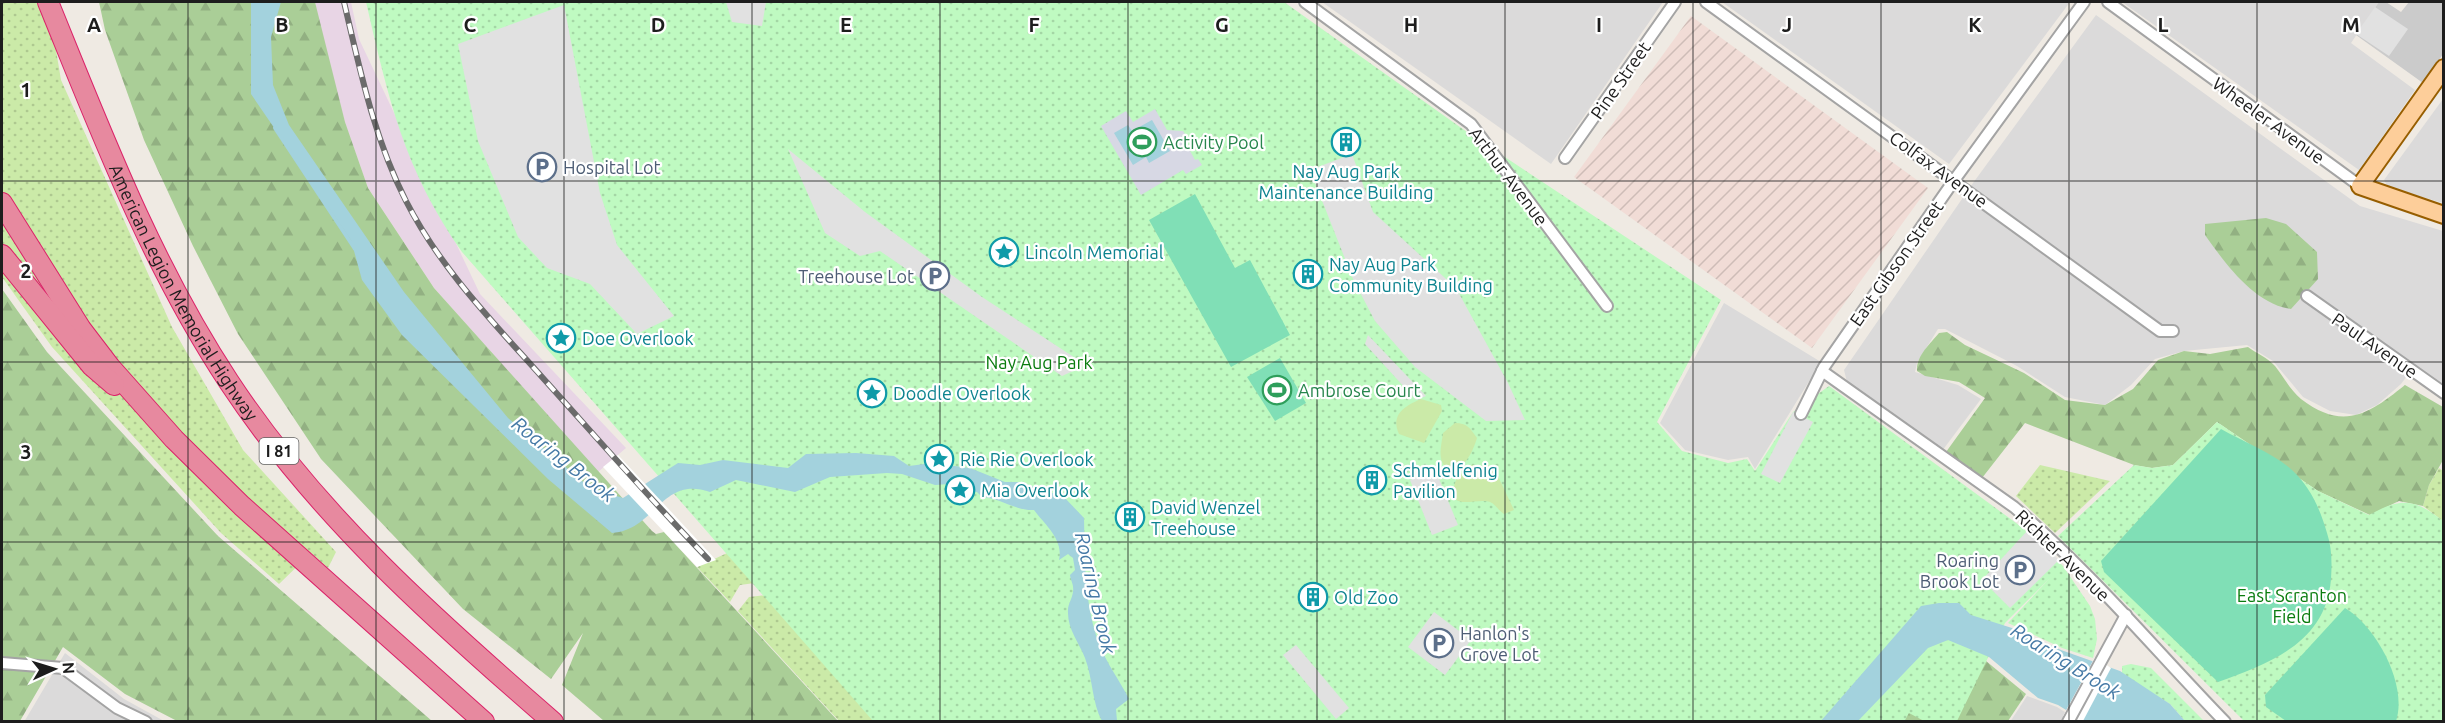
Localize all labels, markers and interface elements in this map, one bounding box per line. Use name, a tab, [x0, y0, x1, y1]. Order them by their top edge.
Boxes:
text: A	[87, 13, 101, 36]
text: B	[275, 13, 289, 36]
text: C	[464, 13, 477, 36]
text: D	[651, 13, 665, 36]
text: E	[840, 13, 852, 36]
text: F	[1028, 13, 1040, 36]
text: G	[1215, 13, 1229, 36]
text: H	[1404, 13, 1418, 36]
text: I	[1596, 13, 1602, 36]
text: J	[1782, 13, 1792, 36]
text: K	[1968, 13, 1982, 36]
text: L	[2158, 13, 2169, 36]
text: M	[2342, 13, 2360, 36]
street label: Pine Street	[1586, 38, 1654, 122]
street label: Wheeler Avenue	[2209, 73, 2329, 167]
text: 1	[20, 78, 32, 101]
street label: Arthur Avenue	[1466, 123, 1552, 229]
sports icon: Activity Pool	[1126, 126, 1158, 158]
building icon: Nay Aug Park Maintenance Building	[1330, 126, 1362, 158]
street label: Colfax Avenue	[1886, 127, 1992, 211]
place label: Activity Pool	[1163, 132, 1264, 152]
parking icon: Hospital Lot	[526, 151, 558, 183]
place label: Hospital Lot	[563, 157, 661, 177]
street label: American Legion Memorial Highway	[106, 161, 262, 424]
place label: Nay Aug Park Maintenance Building	[1258, 161, 1434, 202]
street label: East Gibson Street	[1845, 197, 1947, 329]
place icon: Lincoln Memorial	[988, 236, 1020, 268]
place label: Lincoln Memorial	[1025, 242, 1164, 262]
place label: Nay Aug Park Community Building	[1329, 254, 1493, 295]
building icon: Nay Aug Park Community Building	[1292, 258, 1324, 290]
text: 2	[20, 259, 32, 282]
parking icon: Treehouse Lot	[919, 260, 951, 292]
place label: Treehouse Lot	[798, 266, 914, 286]
street label: Paul Avenue	[2328, 308, 2422, 382]
place icon: Doe Overlook	[545, 322, 577, 354]
place label: Doe Overlook	[582, 328, 694, 348]
park label: Nay Aug Park	[985, 352, 1093, 372]
sports icon: Ambrose Court	[1261, 374, 1293, 406]
place icon: Doodle Overlook	[856, 377, 888, 409]
place label: Ambrose Court	[1298, 380, 1421, 400]
place label: Doodle Overlook	[893, 383, 1030, 403]
water label: Roaring Brook	[508, 412, 621, 507]
road number: I 81	[260, 438, 298, 464]
text: 3	[20, 440, 32, 463]
place icon: Rie Rie Overlook	[923, 443, 955, 475]
place label: Rie Rie Overlook	[960, 449, 1094, 469]
place label: Schmlelfenig Pavilion	[1393, 460, 1498, 501]
building icon: Schmlelfenig Pavilion	[1356, 464, 1388, 496]
place icon: Mia Overlook	[944, 474, 976, 506]
place label: Mia Overlook	[981, 480, 1089, 500]
place label: David Wenzel Treehouse	[1151, 497, 1260, 538]
building icon: David Wenzel Treehouse	[1114, 501, 1146, 533]
street label: Richter Avenue	[2012, 505, 2114, 605]
water label: Roaring Brook	[1071, 530, 1121, 657]
place label: Roaring Brook Lot	[1920, 550, 1999, 591]
parking icon: Roaring Brook Lot	[2004, 554, 2036, 586]
building icon: Old Zoo	[1297, 581, 1329, 613]
park label: East Scranton Field	[2237, 585, 2347, 626]
place label: Old Zoo	[1334, 587, 1398, 607]
water label: Roaring Brook	[2007, 618, 2126, 704]
place label: Hanlon's Grove Lot	[1460, 623, 1539, 664]
parking icon: Hanlon's Grove Lot	[1423, 627, 1455, 659]
north arrow	[24, 639, 84, 699]
text: N	[60, 661, 78, 675]

